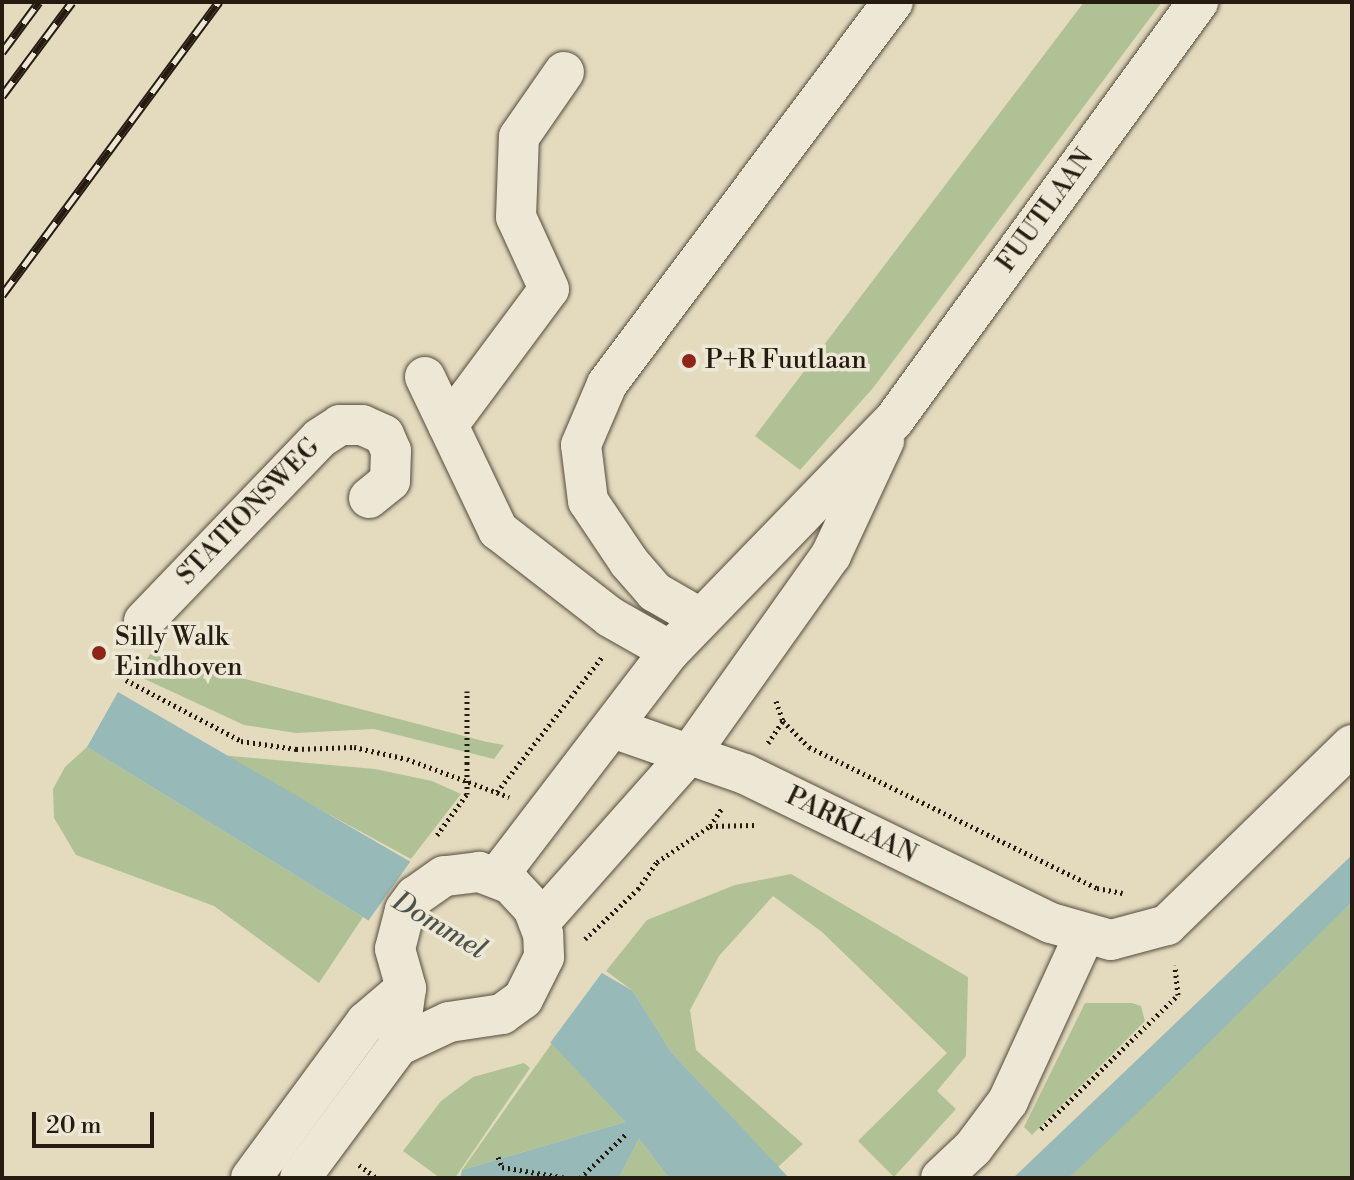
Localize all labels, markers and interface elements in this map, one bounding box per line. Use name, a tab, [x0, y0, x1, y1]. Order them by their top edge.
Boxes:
street label: FUUTLAAN	[991, 144, 1101, 278]
place label: P+R Fuutlaan	[705, 345, 867, 377]
marker: P+R Fuutlaan	[680, 352, 698, 370]
street label: STATIONSWEG	[171, 432, 327, 592]
place label: Silly Walk Eindhoven	[115, 622, 243, 684]
marker: Silly Walk Eindhoven	[90, 644, 108, 662]
street label: PARKLAAN	[781, 781, 921, 871]
water label: Dommel	[386, 885, 492, 967]
scale bar	[36, 1096, 158, 1146]
text: 20 m	[46, 1111, 102, 1141]

